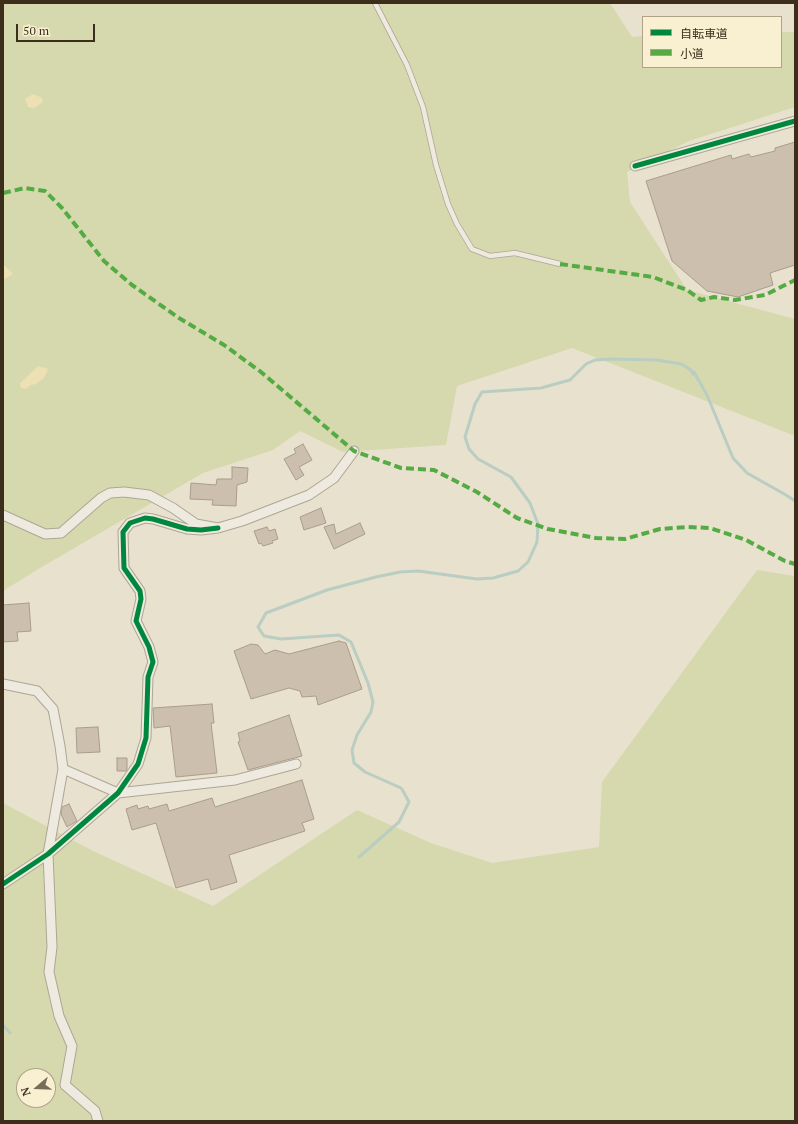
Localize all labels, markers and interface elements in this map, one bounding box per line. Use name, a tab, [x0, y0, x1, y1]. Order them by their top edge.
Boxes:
scale bar	[18, 16, 97, 42]
legend	[642, 16, 782, 68]
text: 50 m	[23, 23, 49, 38]
text: 自転車道	[680, 26, 728, 41]
text: 小道	[680, 46, 704, 61]
north arrow	[16, 1068, 56, 1108]
text: N	[18, 1085, 34, 1098]

